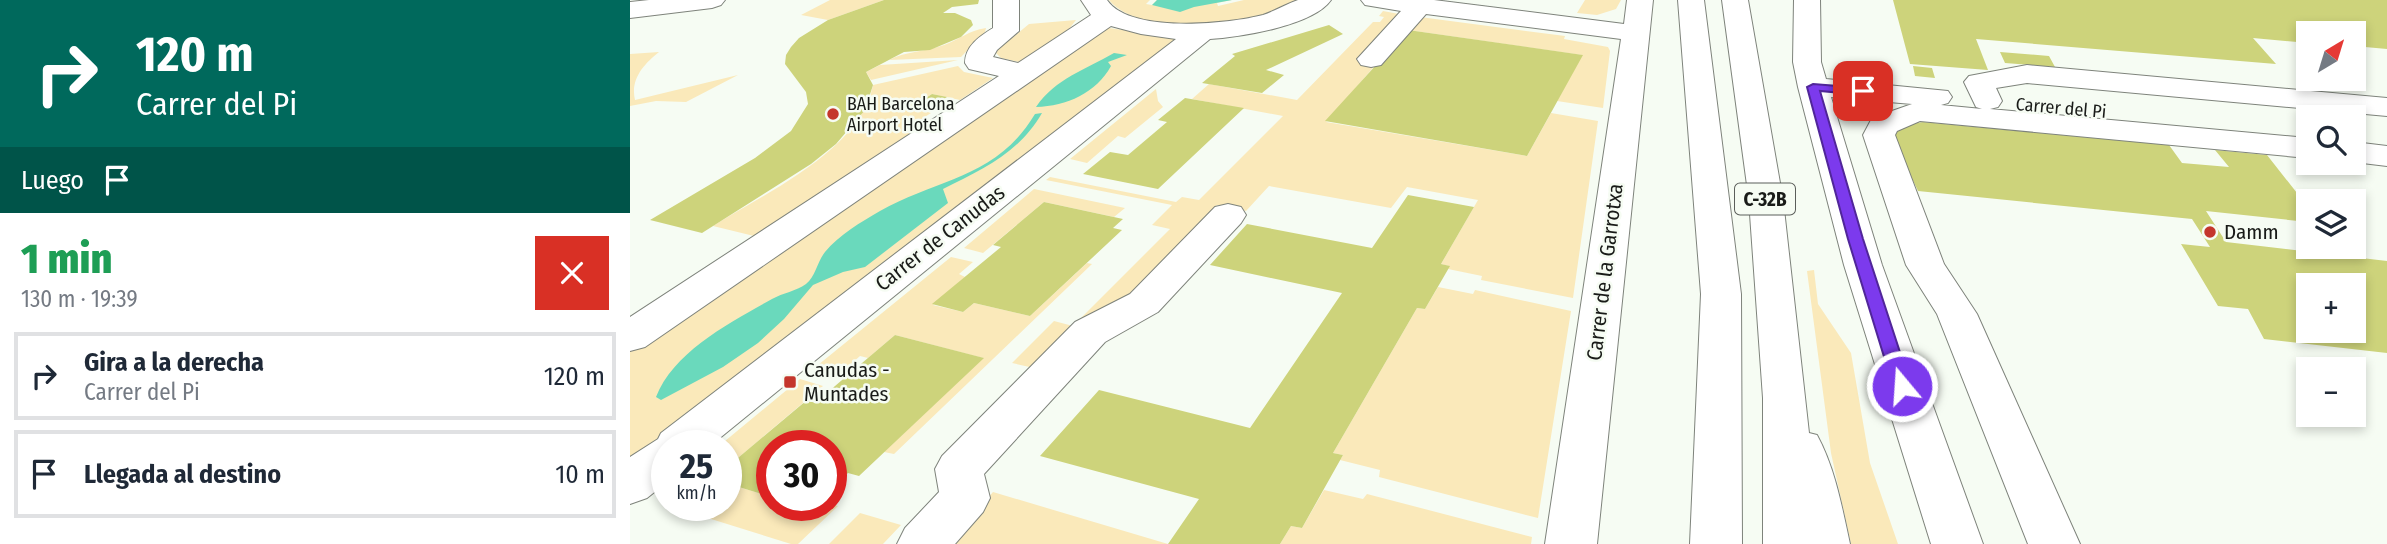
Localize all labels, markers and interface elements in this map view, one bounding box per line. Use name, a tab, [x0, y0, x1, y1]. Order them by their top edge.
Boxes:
north arrow	[2296, 21, 2366, 91]
map controls	[2296, 21, 2366, 427]
text: 120 m	[136, 25, 254, 84]
icon: right	[21, 28, 112, 119]
pin	[1833, 61, 1893, 121]
icon: arrive	[1844, 72, 1882, 110]
text: Carrer del Pi	[136, 85, 297, 123]
place label: BAH Barcelona Airport Hotel	[847, 93, 955, 136]
street label: Carrer del Pi	[2015, 93, 2107, 123]
button: search	[2296, 105, 2366, 175]
marker: BAH Barcelona Airport Hotel	[825, 106, 841, 122]
icon: arrive	[98, 161, 136, 199]
text: Luego	[21, 165, 84, 196]
street label: Carrer de Canudas	[870, 179, 1010, 297]
street label: Carrer de la Garrotxa	[1581, 182, 1629, 362]
road number: C-32B	[1735, 183, 1795, 214]
button: layers	[2296, 189, 2366, 259]
place label: Damm	[2224, 219, 2279, 245]
marker: Damm	[2202, 224, 2218, 240]
text: 1 min	[21, 234, 112, 284]
button: close	[535, 236, 609, 310]
button: +	[2296, 273, 2366, 343]
text: 130 m · 19:39	[21, 285, 138, 313]
text: Gira a la derecha	[84, 347, 264, 378]
position arrow	[1865, 349, 1939, 423]
icon: right	[25, 357, 63, 395]
place label: Canudas - Muntades	[804, 357, 890, 407]
button: −	[2296, 357, 2366, 427]
text: 120 m	[544, 361, 605, 392]
marker: Canudas - Muntades	[782, 374, 798, 390]
text: Carrer del Pi	[84, 378, 200, 406]
speed limit sign: 30	[756, 430, 847, 521]
text: 25	[680, 445, 713, 487]
icon: arrive	[25, 455, 63, 493]
text: Llegada al destino	[84, 459, 281, 490]
text: 10 m	[555, 459, 605, 490]
text: km/h	[676, 482, 717, 504]

